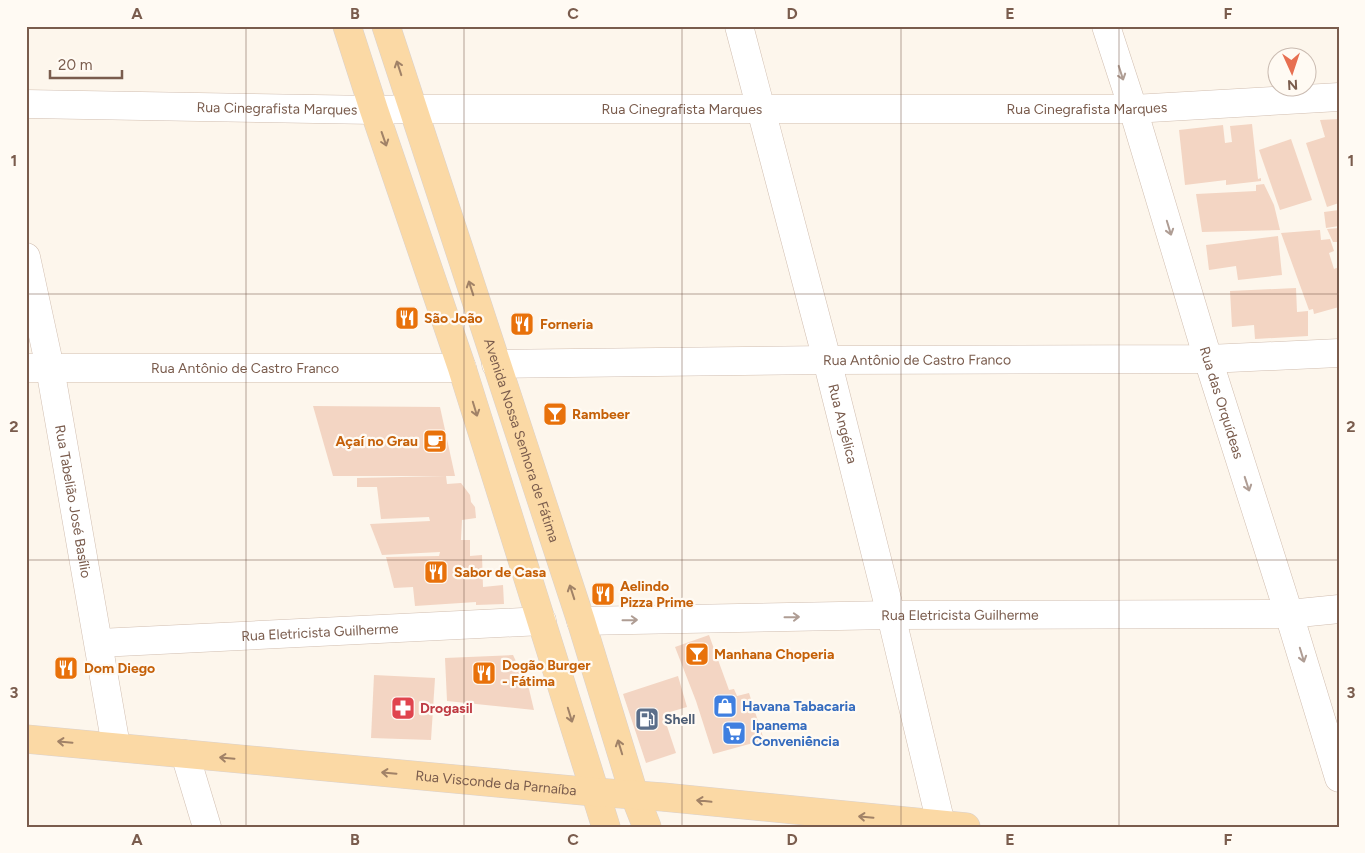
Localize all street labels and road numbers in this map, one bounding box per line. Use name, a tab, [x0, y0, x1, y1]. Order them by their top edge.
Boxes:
street label: Rua Cinegrafista Marques	[196, 98, 357, 118]
street label: Rua Cinegrafista Marques	[1007, 99, 1168, 118]
street label: Rua Cinegrafista Marques	[602, 101, 762, 118]
street label: Avenida Nossa Senhora de Fátima	[480, 336, 563, 544]
street label: Rua das Orquídeas	[1196, 344, 1248, 461]
street label: Rua Antônio de Castro Franco	[823, 351, 1011, 369]
street label: Rua Antônio de Castro Franco	[151, 360, 339, 377]
street label: Rua Angélica	[825, 382, 861, 465]
street label: Rua Tabelião José Basílio	[52, 424, 95, 579]
street label: Rua Eletricista Guilherme	[881, 606, 1039, 624]
street label: Rua Eletricista Guilherme	[241, 620, 399, 644]
street label: Rua Visconde da Parnaíba	[415, 767, 577, 799]

